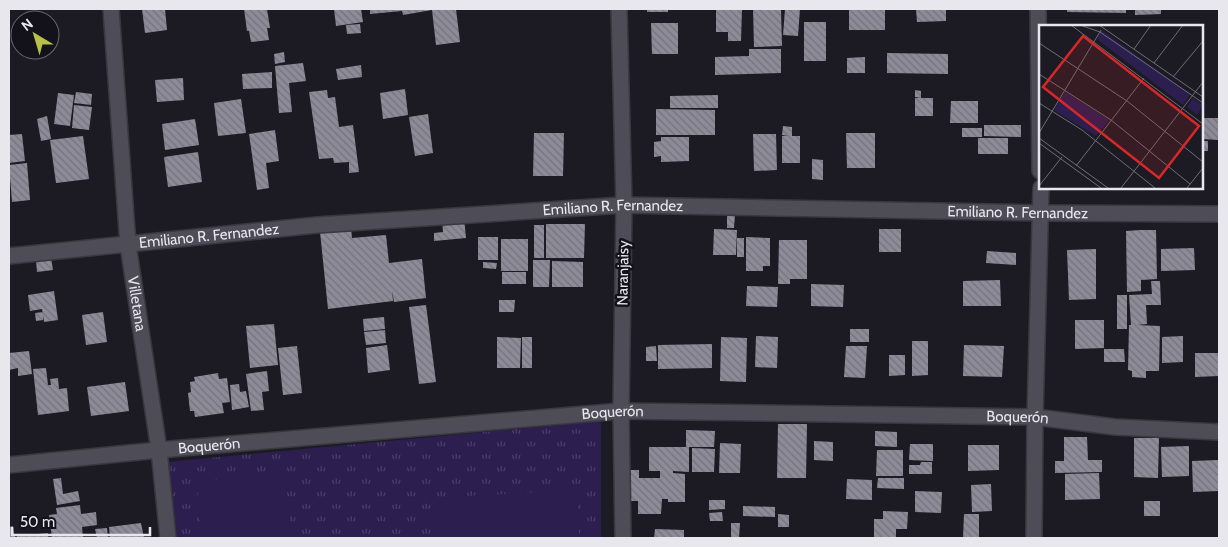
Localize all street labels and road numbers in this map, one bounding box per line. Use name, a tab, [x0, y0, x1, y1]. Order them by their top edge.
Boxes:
street label: Emiliano R. Fernandez	[542, 196, 683, 219]
street label: Emiliano R. Fernandez	[947, 202, 1088, 222]
street label: Emiliano R. Fernandez	[138, 220, 280, 252]
street label: Naranjaisy	[613, 240, 633, 306]
street label: Villetana	[124, 275, 150, 333]
street label: Boquerón	[581, 402, 644, 423]
street label: Boquerón	[986, 407, 1050, 428]
street label: Boquerón	[177, 434, 241, 457]

